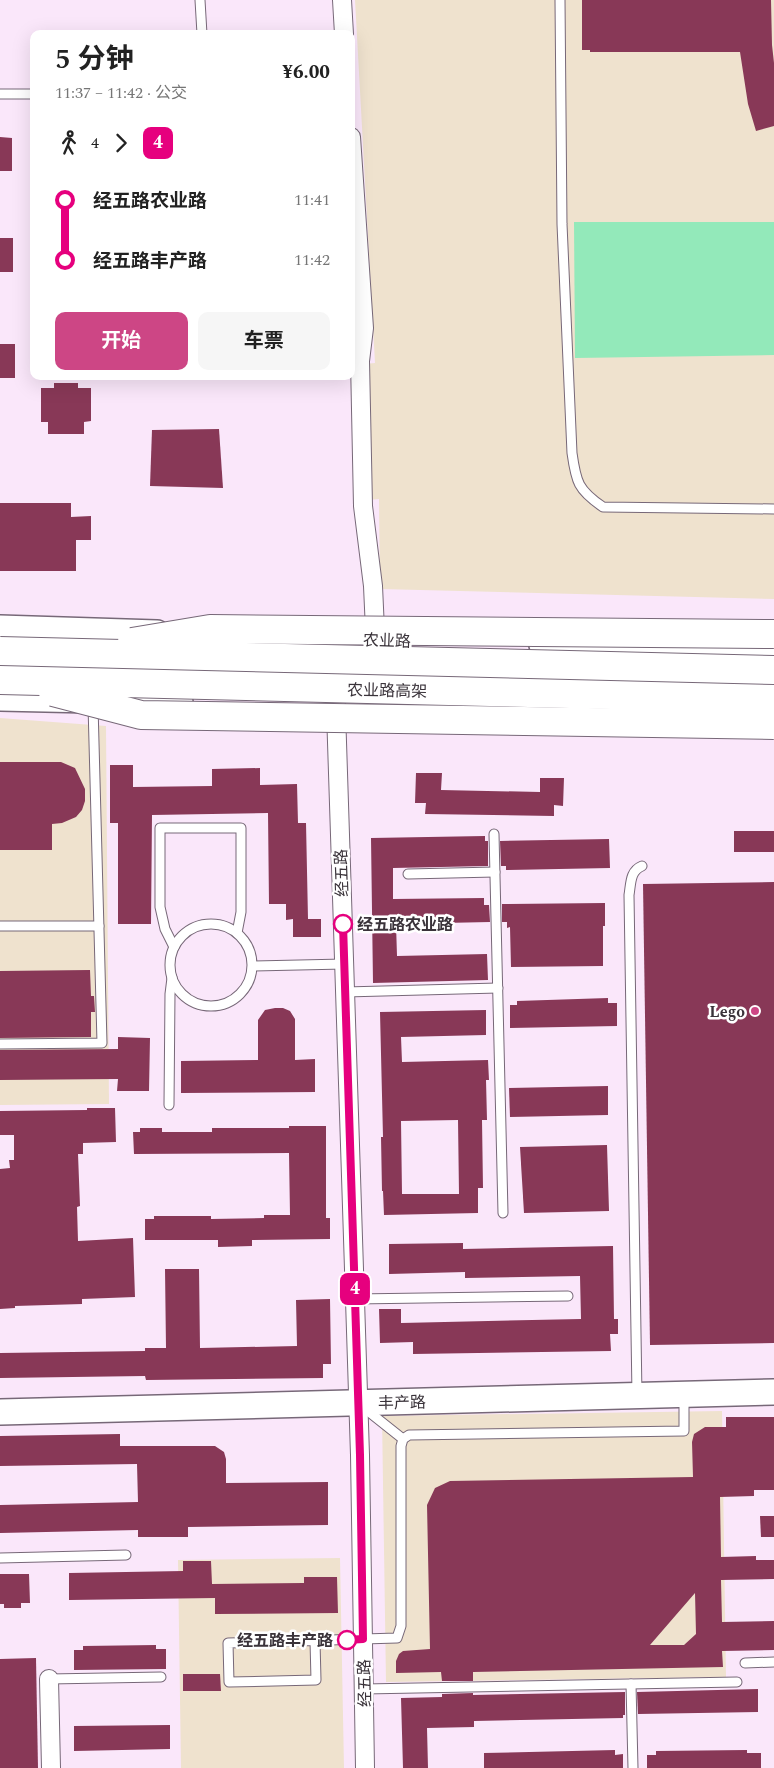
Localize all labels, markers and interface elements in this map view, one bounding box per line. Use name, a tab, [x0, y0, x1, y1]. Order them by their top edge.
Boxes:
text: 5 分钟	[55, 38, 134, 81]
text: ¥6.00	[282, 58, 330, 87]
text: 11:37 – 11:42 · 公交	[55, 81, 187, 105]
icon: walk	[55, 129, 83, 157]
icon: forward	[107, 129, 135, 157]
text: 4	[153, 129, 163, 156]
text: 4	[91, 131, 99, 155]
text: 经五路农业路	[93, 187, 207, 216]
text: 11:41	[294, 188, 330, 212]
text: 经五路丰产路	[93, 247, 207, 276]
text: 11:42	[294, 248, 330, 272]
button: 开始	[55, 312, 188, 370]
button: 车票	[198, 312, 330, 370]
street label: 农业路	[363, 628, 411, 654]
street label: 农业路高架	[347, 678, 427, 704]
street label: 经五路	[329, 849, 355, 897]
place label: 经五路农业路	[357, 913, 453, 937]
marker: 经五路农业路	[333, 914, 353, 934]
place label: Lego	[709, 1000, 745, 1024]
marker: Lego	[749, 1005, 761, 1017]
line badge: 4	[339, 1273, 371, 1305]
text: 4	[350, 1275, 360, 1302]
street label: 丰产路	[378, 1391, 426, 1415]
place label: 经五路丰产路	[237, 1629, 333, 1653]
marker: 经五路丰产路	[337, 1630, 357, 1650]
street label: 经五路	[353, 1659, 377, 1707]

